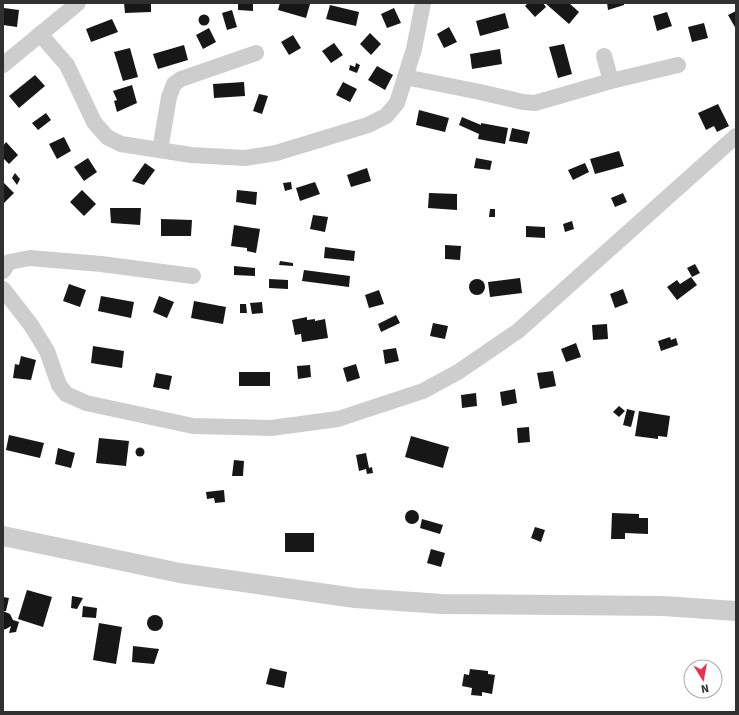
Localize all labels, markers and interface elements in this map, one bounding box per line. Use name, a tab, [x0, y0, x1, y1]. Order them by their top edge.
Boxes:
north arrow	[683, 659, 723, 699]
text: N	[700, 681, 710, 695]

